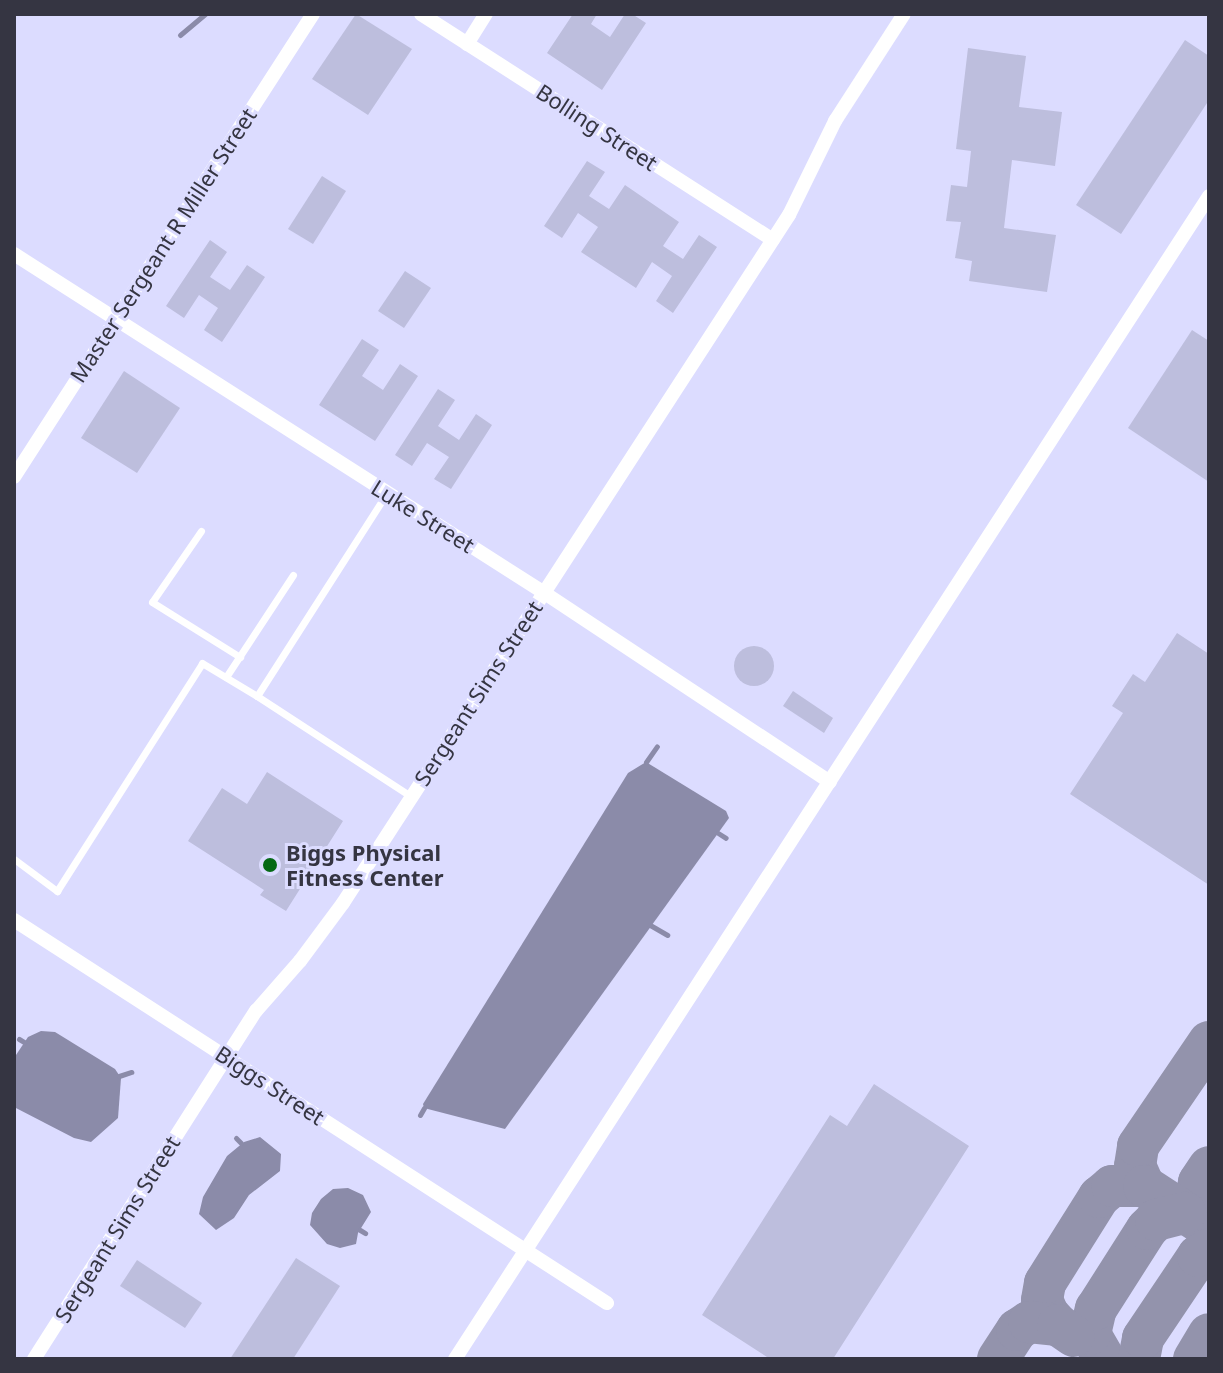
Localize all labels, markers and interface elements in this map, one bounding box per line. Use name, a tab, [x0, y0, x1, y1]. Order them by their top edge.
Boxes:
street label: Bolling Street	[532, 78, 662, 176]
street label: Master Sergeant R Miller Street	[64, 103, 262, 387]
street label: Luke Street	[367, 474, 479, 558]
street label: Sergeant Sims Street	[408, 596, 548, 790]
place label: Biggs Physical Fitness Center	[286, 839, 444, 890]
marker: Biggs Physical Fitness Center	[261, 856, 279, 874]
street label: Biggs Street	[211, 1040, 329, 1130]
street label: Sergeant Sims Street	[49, 1131, 185, 1327]

